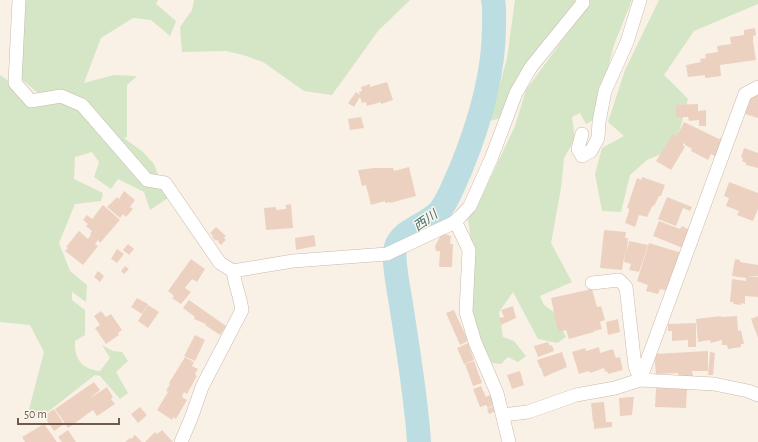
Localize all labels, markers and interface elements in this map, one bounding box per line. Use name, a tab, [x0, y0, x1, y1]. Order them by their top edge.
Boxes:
water label: 西川	[411, 206, 442, 234]
scale bar	[18, 400, 119, 426]
text: 50 m	[24, 408, 47, 420]

